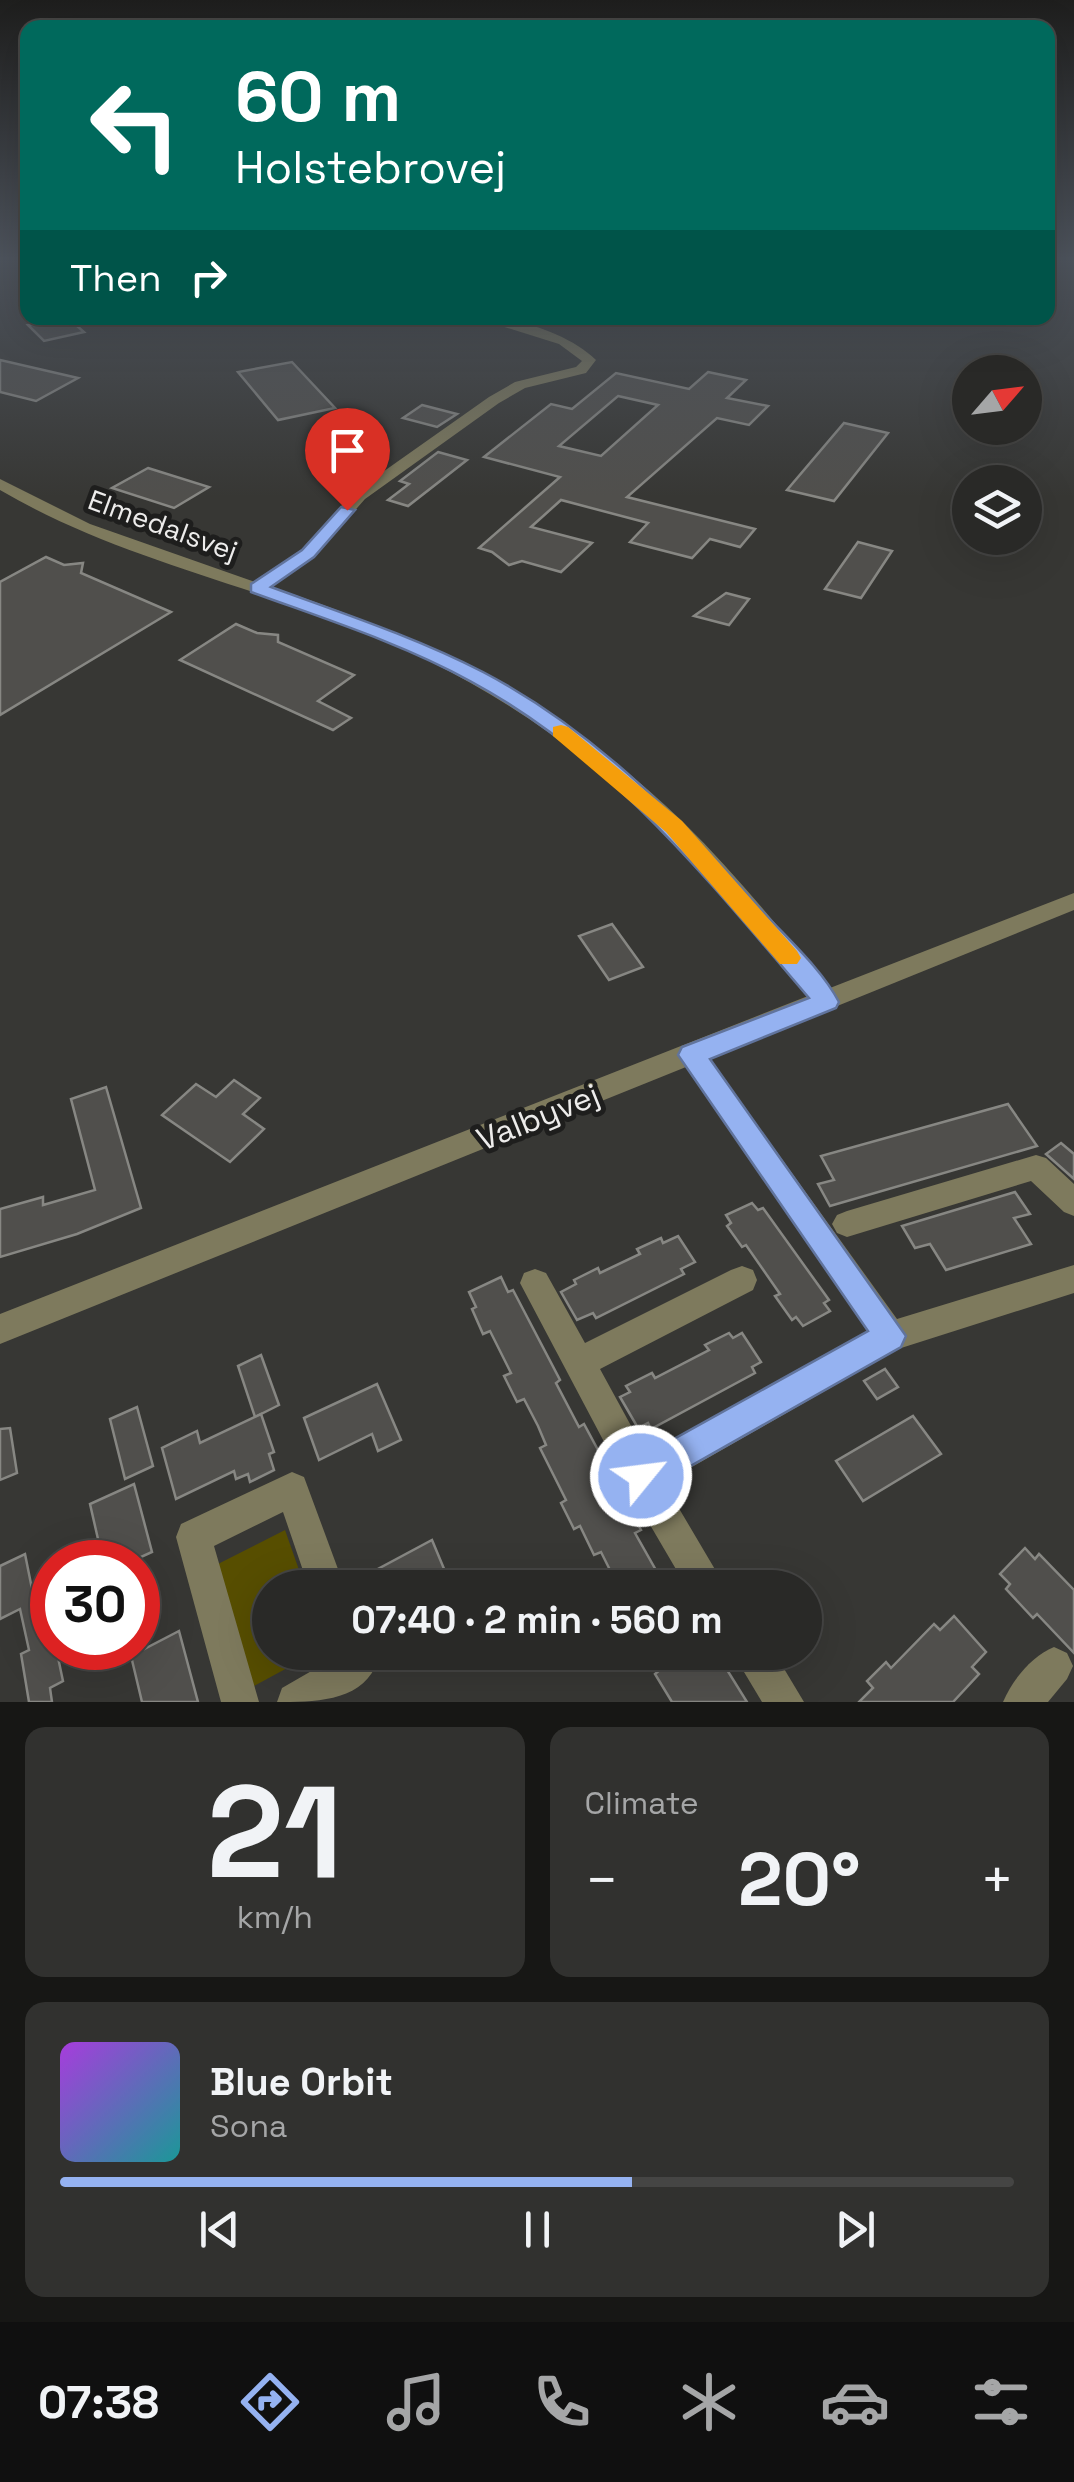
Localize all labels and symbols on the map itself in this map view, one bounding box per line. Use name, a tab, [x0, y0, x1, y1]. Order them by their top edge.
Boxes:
north arrow	[952, 355, 1042, 445]
pin	[305, 408, 390, 511]
street label: Elmedalsvej	[83, 481, 243, 569]
street label: Valbyvej	[471, 1074, 605, 1160]
position arrow	[589, 1424, 693, 1528]
speed limit sign: 30	[30, 1540, 160, 1670]

